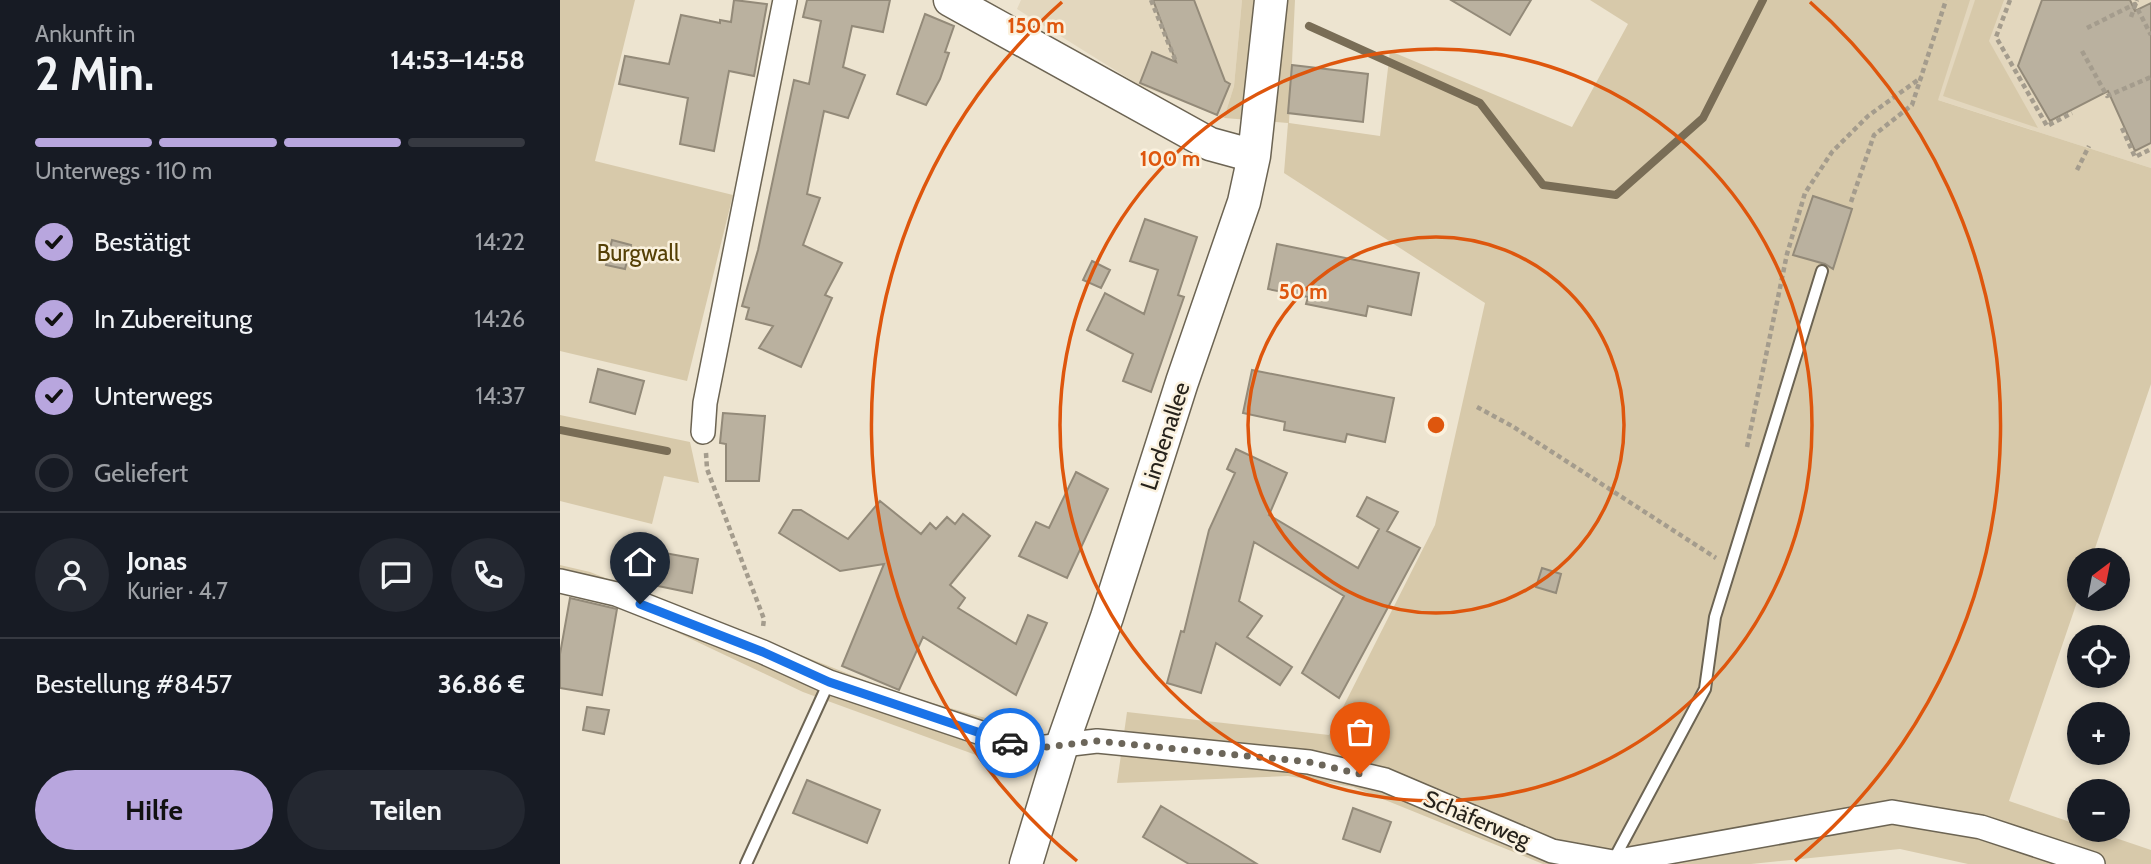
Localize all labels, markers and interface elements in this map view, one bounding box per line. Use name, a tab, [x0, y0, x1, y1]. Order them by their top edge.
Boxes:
text: 150 m	[1008, 13, 1064, 38]
text: Ankunft in	[35, 20, 135, 48]
text: 14:53–14:58	[390, 44, 525, 76]
text: 2 Min.	[35, 46, 154, 102]
text: 100 m	[1140, 146, 1200, 171]
text: Unterwegs · 110 m	[35, 157, 212, 185]
icon: check	[35, 223, 73, 261]
text: Bestätigt	[94, 226, 191, 258]
text: 14:22	[475, 228, 525, 256]
park label: Burgwall	[597, 239, 680, 267]
text: 50 m	[1278, 279, 1328, 304]
icon: check	[35, 300, 73, 338]
text: In Zubereitung	[94, 303, 252, 335]
text: 14:26	[474, 305, 525, 333]
icon: check	[35, 377, 73, 415]
street label: Lindenallee	[1134, 378, 1196, 494]
text: Unterwegs	[94, 380, 213, 412]
text: 14:37	[475, 382, 525, 410]
centre of rings	[1424, 413, 1448, 437]
text: Geliefert	[94, 457, 188, 489]
pin	[610, 532, 670, 604]
button: person	[35, 538, 109, 612]
button: chat	[359, 538, 433, 612]
button: phone	[451, 538, 525, 612]
icon: home	[621, 543, 659, 581]
text: Jonas	[127, 545, 187, 577]
north arrow	[2067, 548, 2130, 611]
map controls	[2067, 548, 2130, 842]
text: Kurier · 4.7	[127, 577, 228, 605]
button: locate	[2067, 625, 2130, 688]
text: Bestellung #8457	[35, 668, 232, 700]
text: 36.86 €	[438, 668, 525, 700]
pin	[1330, 702, 1390, 774]
button: +	[2067, 702, 2130, 765]
courier	[975, 708, 1045, 778]
icon: bag	[1341, 713, 1379, 751]
icon: car	[991, 724, 1029, 762]
button: Hilfe	[35, 770, 273, 850]
button: Teilen	[287, 770, 525, 850]
button: −	[2067, 779, 2130, 842]
street label: Schäferweg	[1419, 784, 1535, 854]

